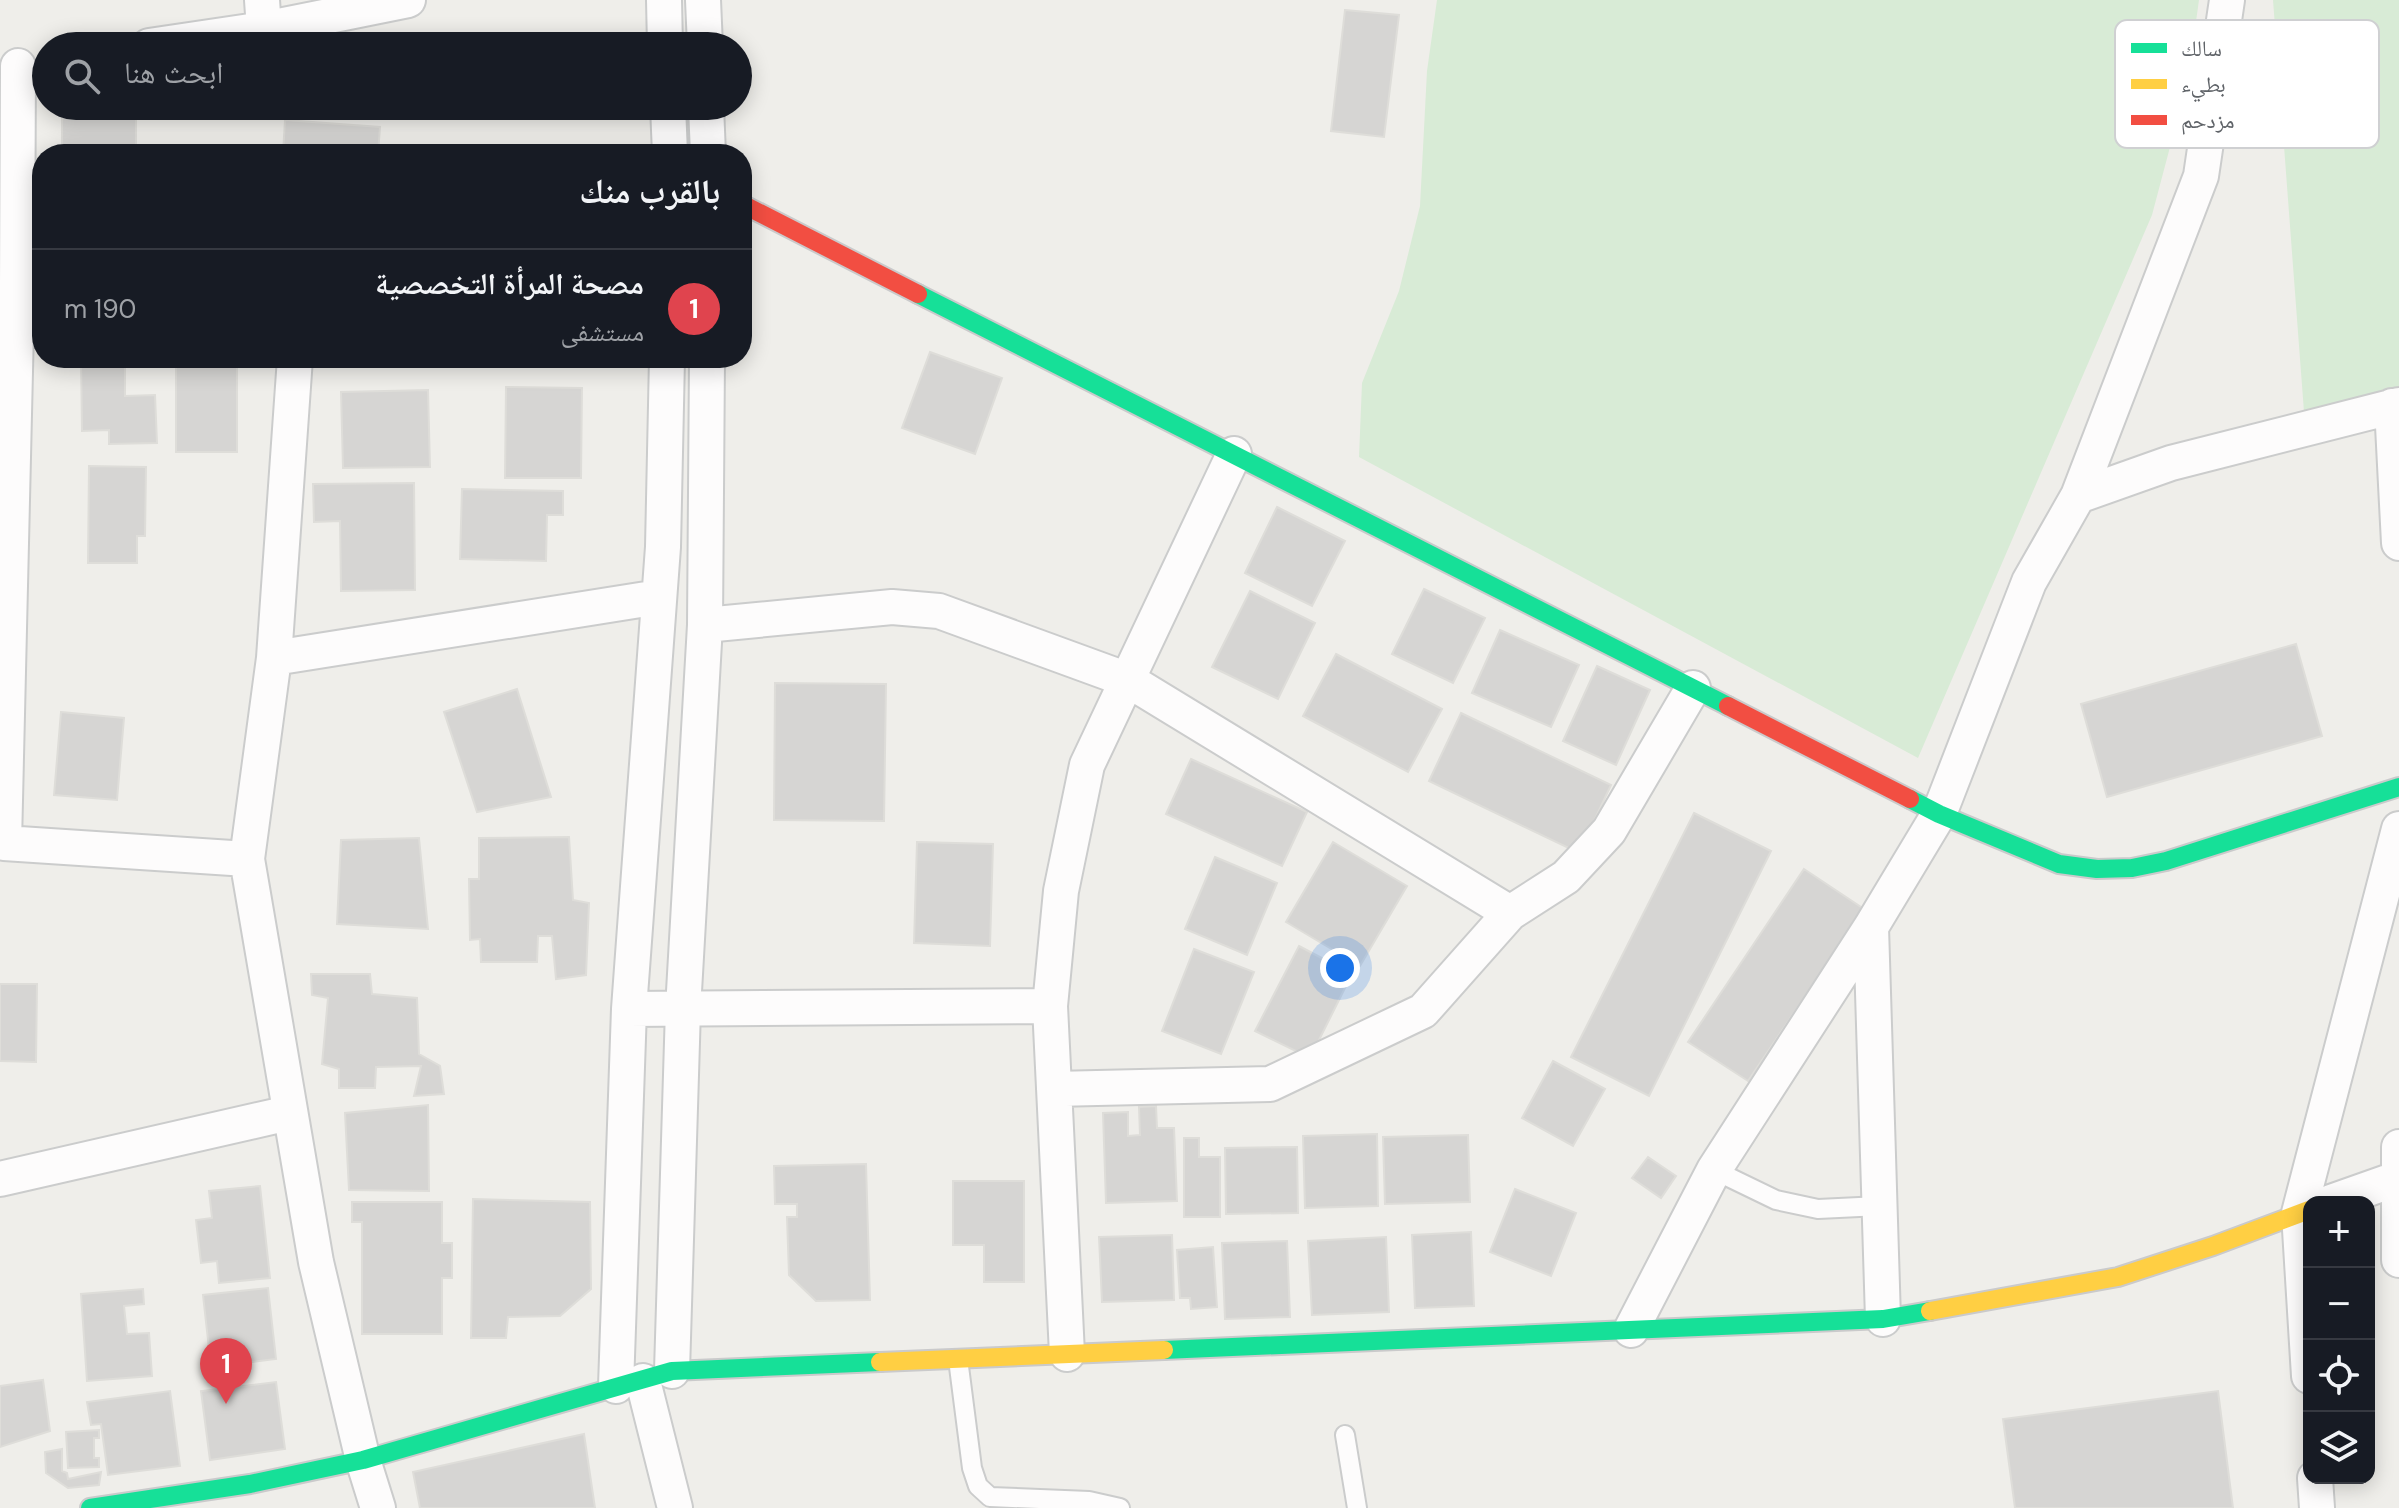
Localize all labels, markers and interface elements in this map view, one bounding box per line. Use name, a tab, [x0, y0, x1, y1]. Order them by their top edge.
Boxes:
legend	[2115, 20, 2379, 148]
search box	[32, 32, 752, 120]
text: سالك	[2181, 34, 2222, 63]
text: ابحث هنا	[124, 53, 223, 92]
icon: search	[60, 54, 104, 98]
text: بطيء	[2181, 70, 2226, 102]
text: مزدحم	[2181, 106, 2235, 135]
text: بالقرب منك	[579, 169, 720, 214]
text: مصحة المرأة التخصصية	[375, 264, 644, 303]
text: 190 m	[64, 292, 136, 326]
text: 1	[689, 292, 699, 326]
text: مستشفى	[560, 315, 644, 349]
your location	[1320, 948, 1360, 988]
map controls	[2303, 1196, 2375, 1484]
button: +	[2303, 1196, 2375, 1268]
button: −	[2303, 1268, 2375, 1340]
pin: 1	[200, 1338, 252, 1404]
button: locate	[2303, 1340, 2375, 1412]
button: layers	[2303, 1412, 2375, 1484]

